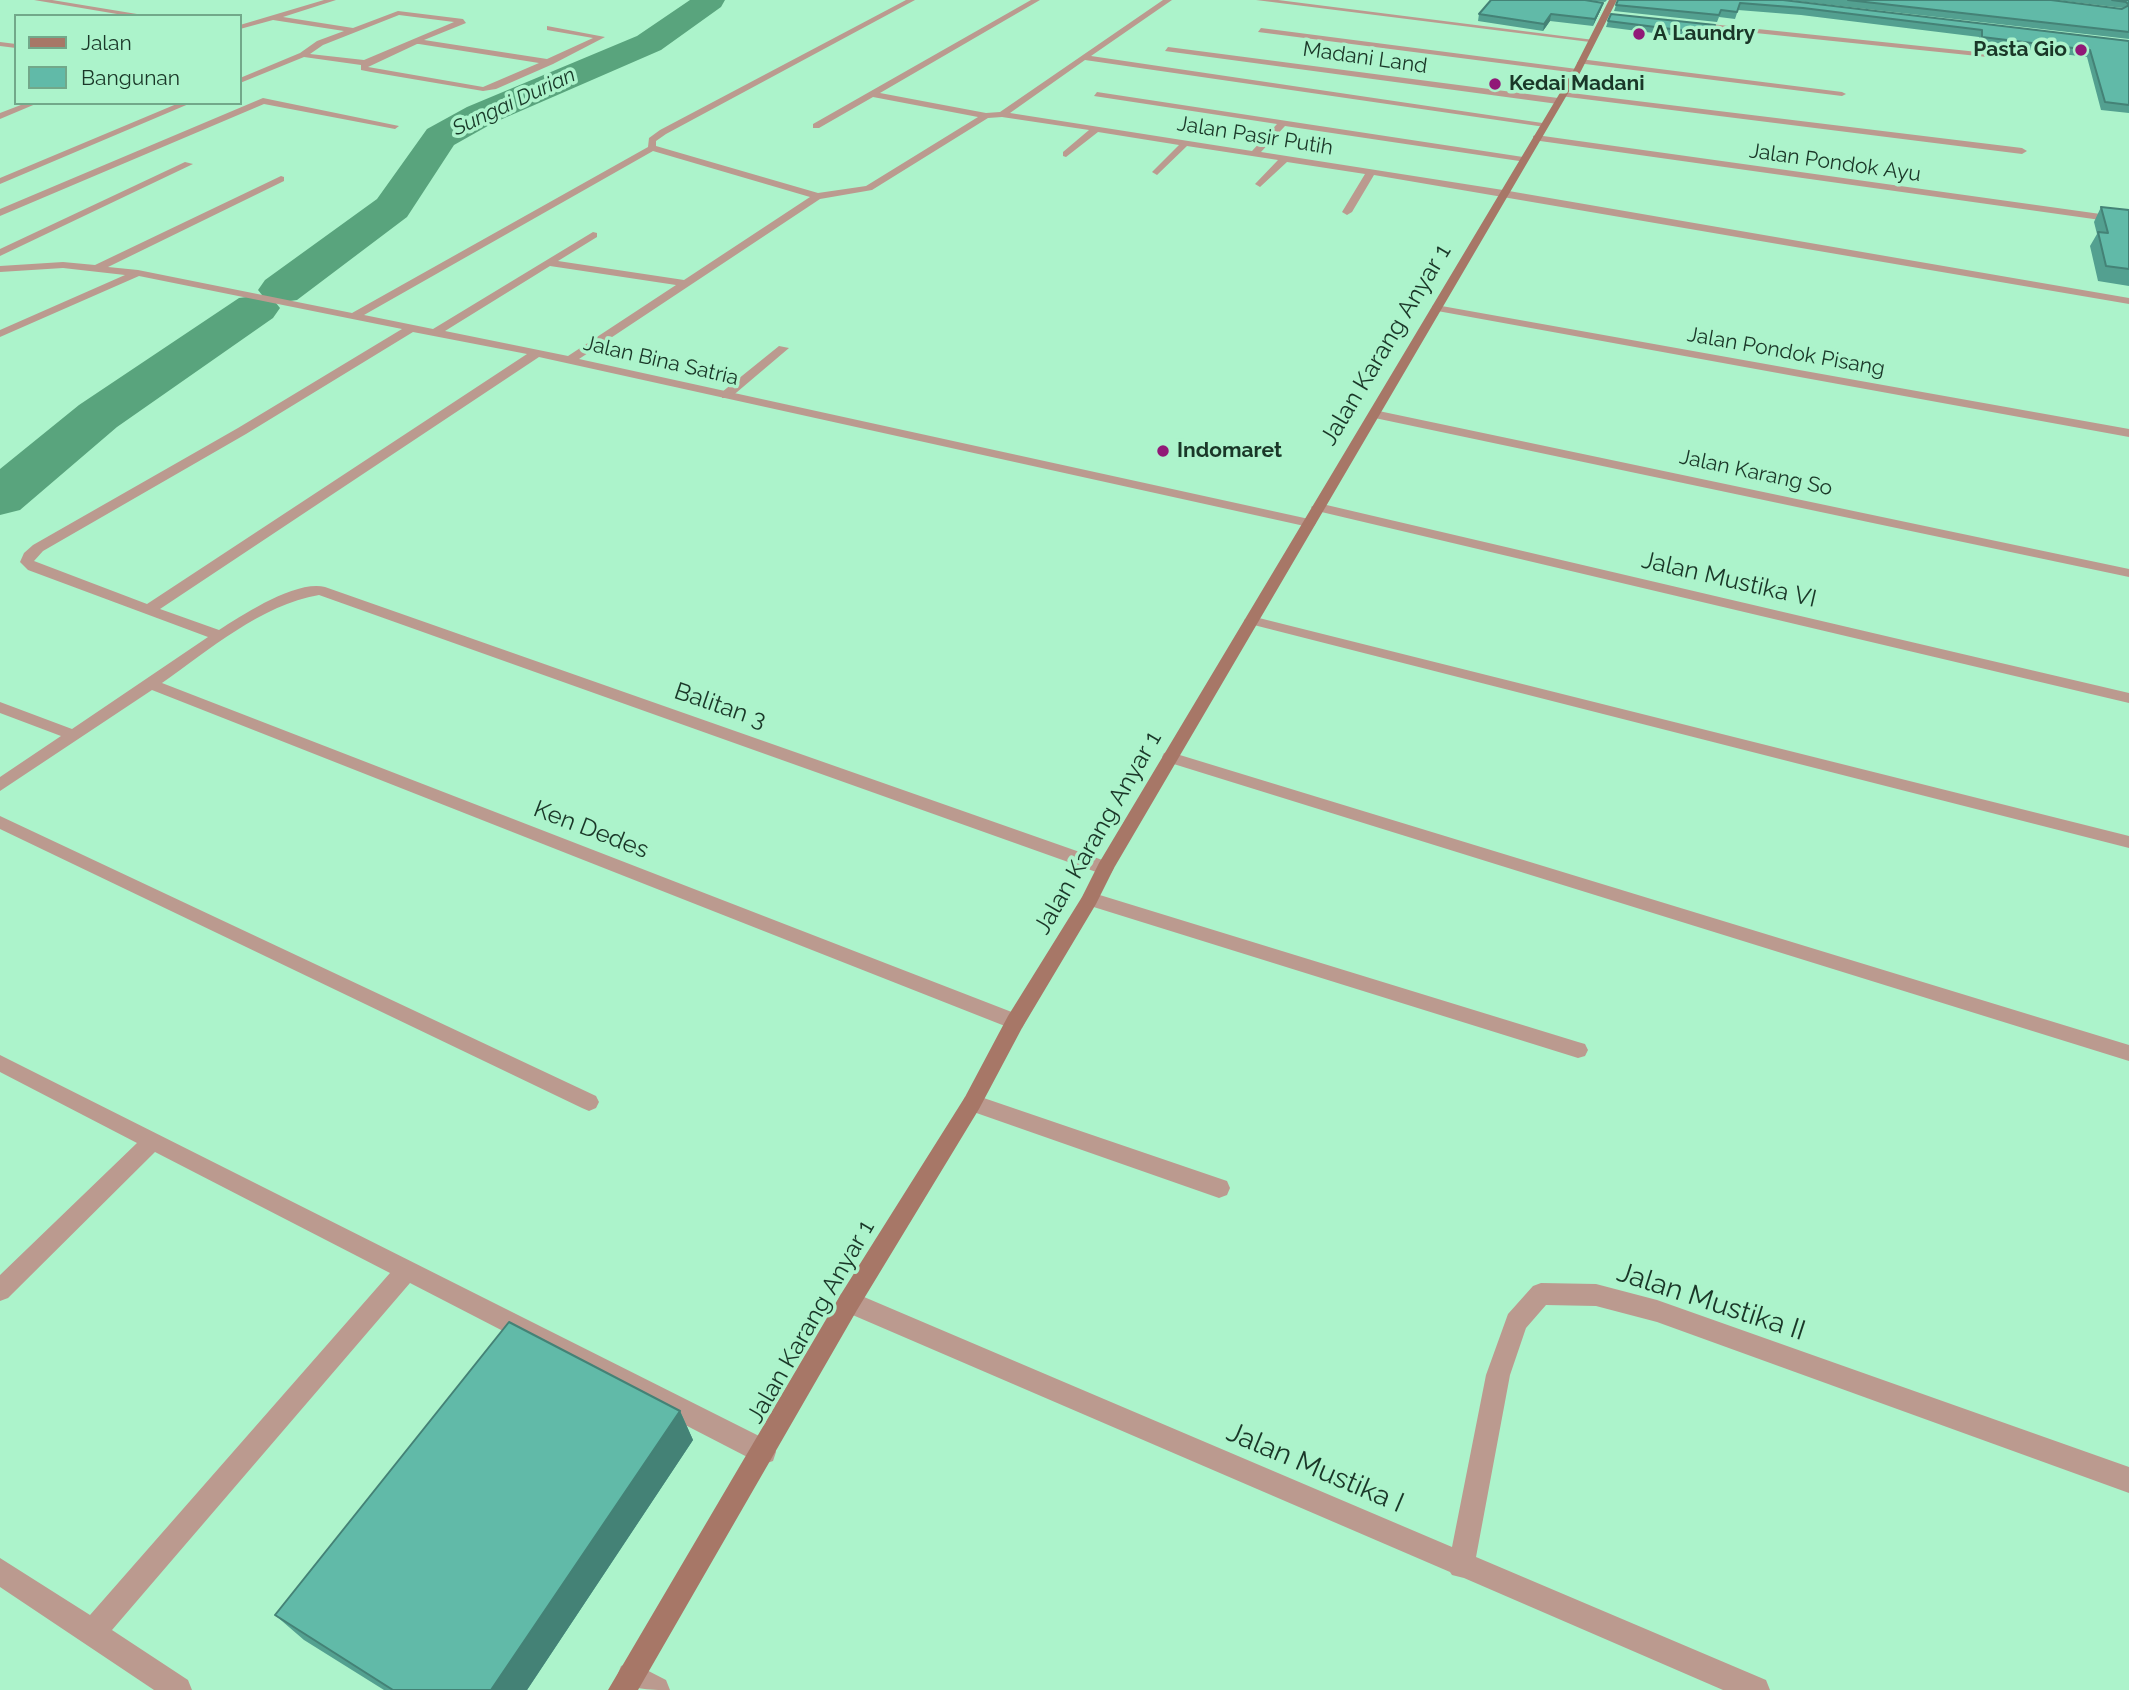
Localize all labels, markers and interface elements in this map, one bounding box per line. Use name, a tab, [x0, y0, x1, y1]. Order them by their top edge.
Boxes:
legend	[14, 14, 242, 105]
place label: A Laundry	[1653, 21, 1755, 47]
marker: A Laundry	[1631, 26, 1647, 42]
text: Jalan	[81, 30, 132, 55]
street label: Madani Land	[1301, 37, 1429, 79]
place label: Pasta Gio	[1973, 37, 2067, 63]
marker: Pasta Gio	[2073, 42, 2089, 58]
water label: Sungai Durian	[448, 62, 580, 142]
text: Bangunan	[81, 65, 180, 90]
place label: Kedai Madani	[1509, 71, 1645, 97]
marker: Kedai Madani	[1487, 76, 1503, 92]
street label: Jalan Pasir Putih	[1175, 111, 1335, 161]
street label: Jalan Pondok Ayu	[1748, 138, 1922, 188]
street label: Jalan Karang Anyar 1	[1315, 239, 1457, 451]
street label: Jalan Pondok Pisang	[1685, 322, 1887, 382]
street label: Jalan Bina Satria	[581, 331, 741, 391]
place label: Indomaret	[1177, 438, 1282, 464]
marker: Indomaret	[1155, 443, 1171, 459]
street label: Jalan Karang So	[1677, 444, 1835, 502]
street label: Jalan Mustika VI	[1639, 546, 1819, 614]
street label: Balitan 3	[670, 677, 770, 735]
street label: Jalan Karang Anyar 1	[1028, 726, 1168, 940]
street label: Ken Dedes	[529, 795, 653, 865]
street label: Jalan Karang Anyar 1	[741, 1215, 881, 1429]
street label: Jalan Mustika II	[1613, 1256, 1809, 1348]
street label: Jalan Mustika I	[1221, 1416, 1409, 1520]

